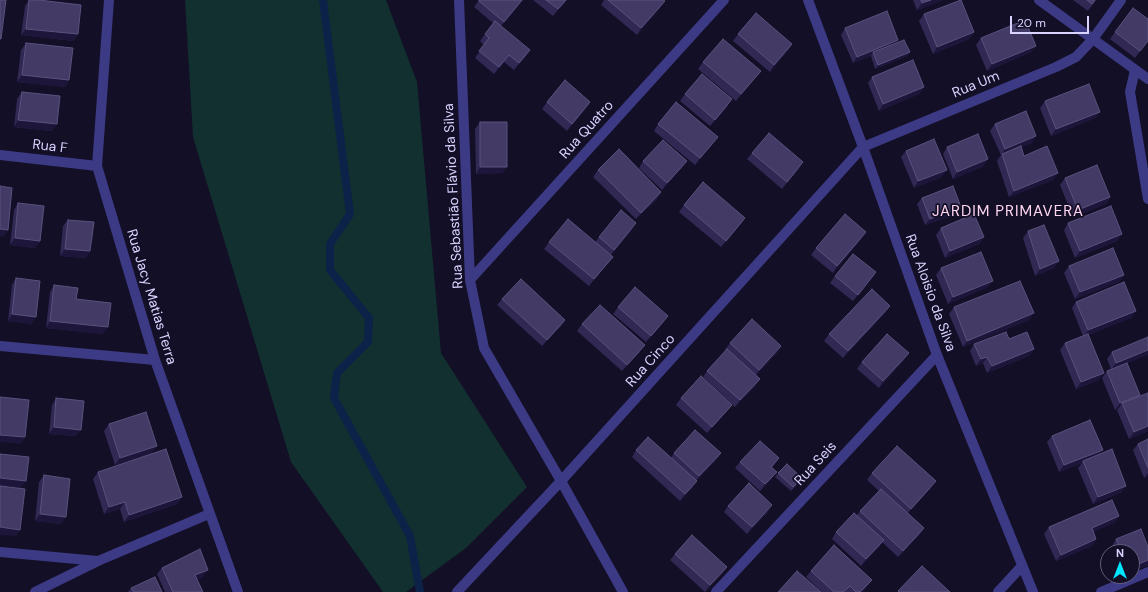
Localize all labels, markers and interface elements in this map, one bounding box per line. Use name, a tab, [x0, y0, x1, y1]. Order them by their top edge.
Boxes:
scale bar	[1012, 8, 1091, 34]
text: 20 m	[1017, 15, 1046, 31]
street label: Rua Um	[950, 68, 1002, 102]
street label: Rua Quatro	[556, 97, 618, 163]
street label: Rua Sebastião Flávio da Silva	[441, 103, 467, 289]
street label: Rua F	[32, 137, 68, 157]
district label: JARDIM PRIMAVERA	[932, 203, 1084, 221]
street label: Rua Jacy Matias Terra	[122, 227, 180, 367]
street label: Rua Aloisio da Silva	[901, 232, 959, 354]
street label: Rua Cinco	[623, 331, 679, 391]
street label: Rua Seis	[791, 438, 841, 490]
north arrow	[1100, 544, 1140, 584]
text: N	[1116, 546, 1124, 560]

